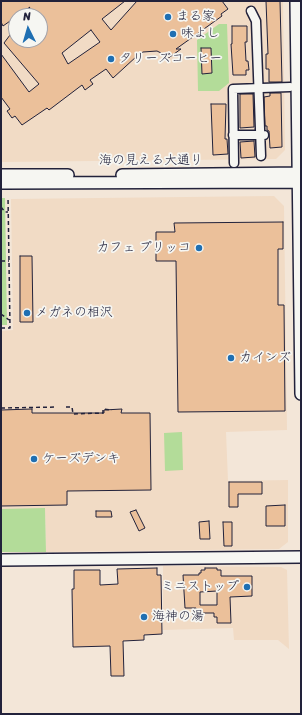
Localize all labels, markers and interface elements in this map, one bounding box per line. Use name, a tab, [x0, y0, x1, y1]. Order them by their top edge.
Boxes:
text: N	[22, 7, 32, 26]
north arrow	[8, 8, 48, 48]
place label: まる家	[176, 9, 215, 25]
marker: まる家	[163, 12, 173, 22]
place label: 味よし	[181, 26, 220, 42]
marker: 味よし	[168, 29, 178, 39]
place label: タリーズコーヒー	[119, 51, 222, 67]
marker: タリーズコーヒー	[106, 54, 116, 64]
street label: 海の見える大通り	[99, 153, 203, 169]
place label: カフェ ブリッコ	[97, 240, 191, 256]
marker: カフェ ブリッコ	[194, 243, 204, 253]
place label: メガネの相沢	[35, 305, 113, 321]
marker: メガネの相沢	[22, 308, 32, 318]
place label: カインズ	[239, 350, 291, 366]
marker: カインズ	[226, 353, 236, 363]
place label: ケーズデンキ	[42, 451, 120, 467]
marker: ケーズデンキ	[29, 454, 39, 464]
place label: ミニストップ	[161, 579, 239, 595]
marker: ミニストップ	[242, 582, 252, 592]
place label: 海神の湯	[152, 609, 204, 625]
marker: 海神の湯	[139, 612, 149, 622]

